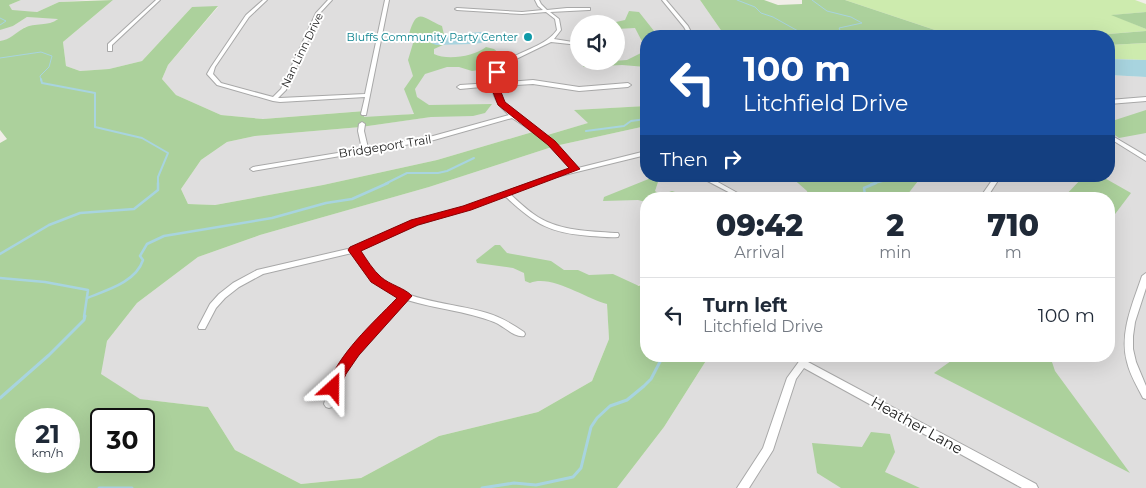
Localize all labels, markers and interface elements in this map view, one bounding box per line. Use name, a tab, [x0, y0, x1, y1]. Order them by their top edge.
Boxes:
street label: Nan Linn Drive	[278, 10, 326, 90]
map controls	[570, 15, 625, 70]
button: sound	[570, 15, 625, 70]
place label: Bluffs Community Party Center	[347, 30, 518, 44]
marker: Bluffs Community Party Center	[522, 31, 534, 43]
text: 100 m	[743, 47, 851, 90]
icon: left	[660, 50, 725, 115]
pin	[476, 51, 518, 93]
icon: arrive	[483, 58, 511, 86]
text: Litchfield Drive	[743, 90, 908, 117]
street label: Bridgeport Trail	[337, 131, 433, 161]
icon: right	[718, 145, 746, 173]
text: Then	[660, 148, 708, 171]
text: 09:42	[716, 207, 803, 244]
text: 2	[886, 207, 904, 244]
text: 710	[987, 207, 1039, 244]
text: Arrival	[734, 243, 785, 262]
text: min	[879, 243, 911, 262]
text: m	[1005, 243, 1022, 262]
text: Turn left	[703, 294, 788, 317]
icon: left	[660, 301, 688, 329]
text: 100 m	[1038, 304, 1095, 327]
text: Litchfield Drive	[703, 317, 823, 336]
position arrow	[306, 361, 358, 413]
street label: Heather Lane	[868, 392, 966, 458]
speed limit sign: 30	[90, 408, 155, 473]
text: 21	[35, 419, 60, 449]
text: km/h	[31, 445, 64, 460]

